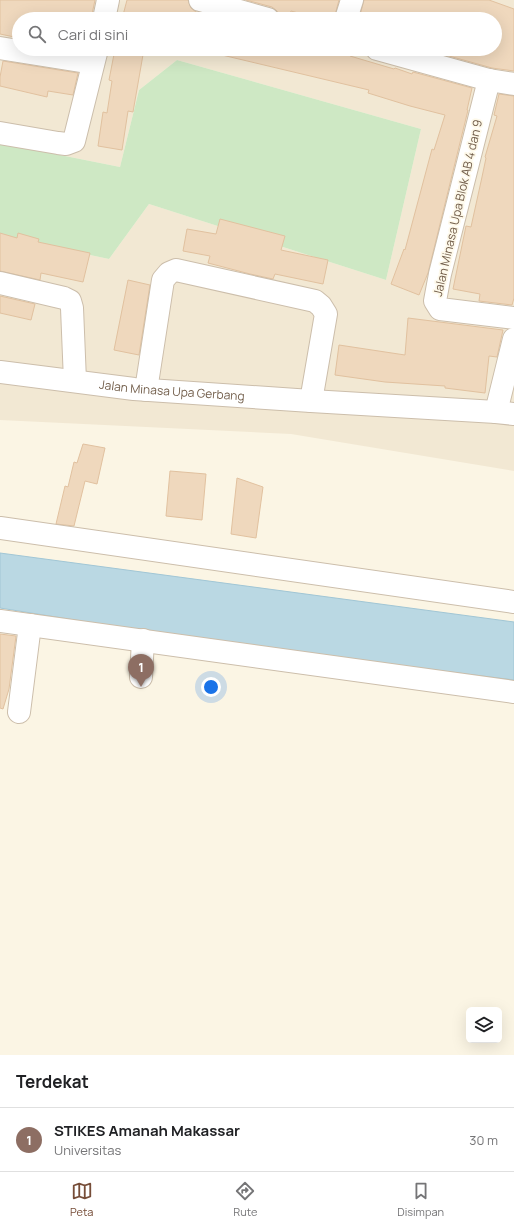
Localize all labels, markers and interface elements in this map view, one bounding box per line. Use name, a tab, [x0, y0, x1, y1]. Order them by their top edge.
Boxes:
search box	[12, 12, 502, 56]
icon: search	[26, 23, 48, 45]
text: Cari di sini	[58, 24, 128, 45]
street label: Jalan Minasa Upa Blok AB 4 dan 9	[429, 118, 486, 298]
street label: Jalan Minasa Upa Gerbang	[98, 376, 245, 404]
pin: 1	[128, 654, 154, 687]
your location	[201, 677, 221, 697]
map controls	[466, 1007, 502, 1043]
button: layers	[466, 1007, 502, 1043]
text: Terdekat	[16, 1070, 89, 1093]
text: STIKES Amanah Makassar	[54, 1120, 240, 1141]
text: 1	[26, 1131, 32, 1149]
text: 30 m	[469, 1131, 498, 1149]
text: Universitas	[54, 1141, 121, 1159]
tab: Peta	[70, 1180, 93, 1219]
tab: Rute	[233, 1180, 257, 1219]
tab: Disimpan	[397, 1180, 444, 1219]

